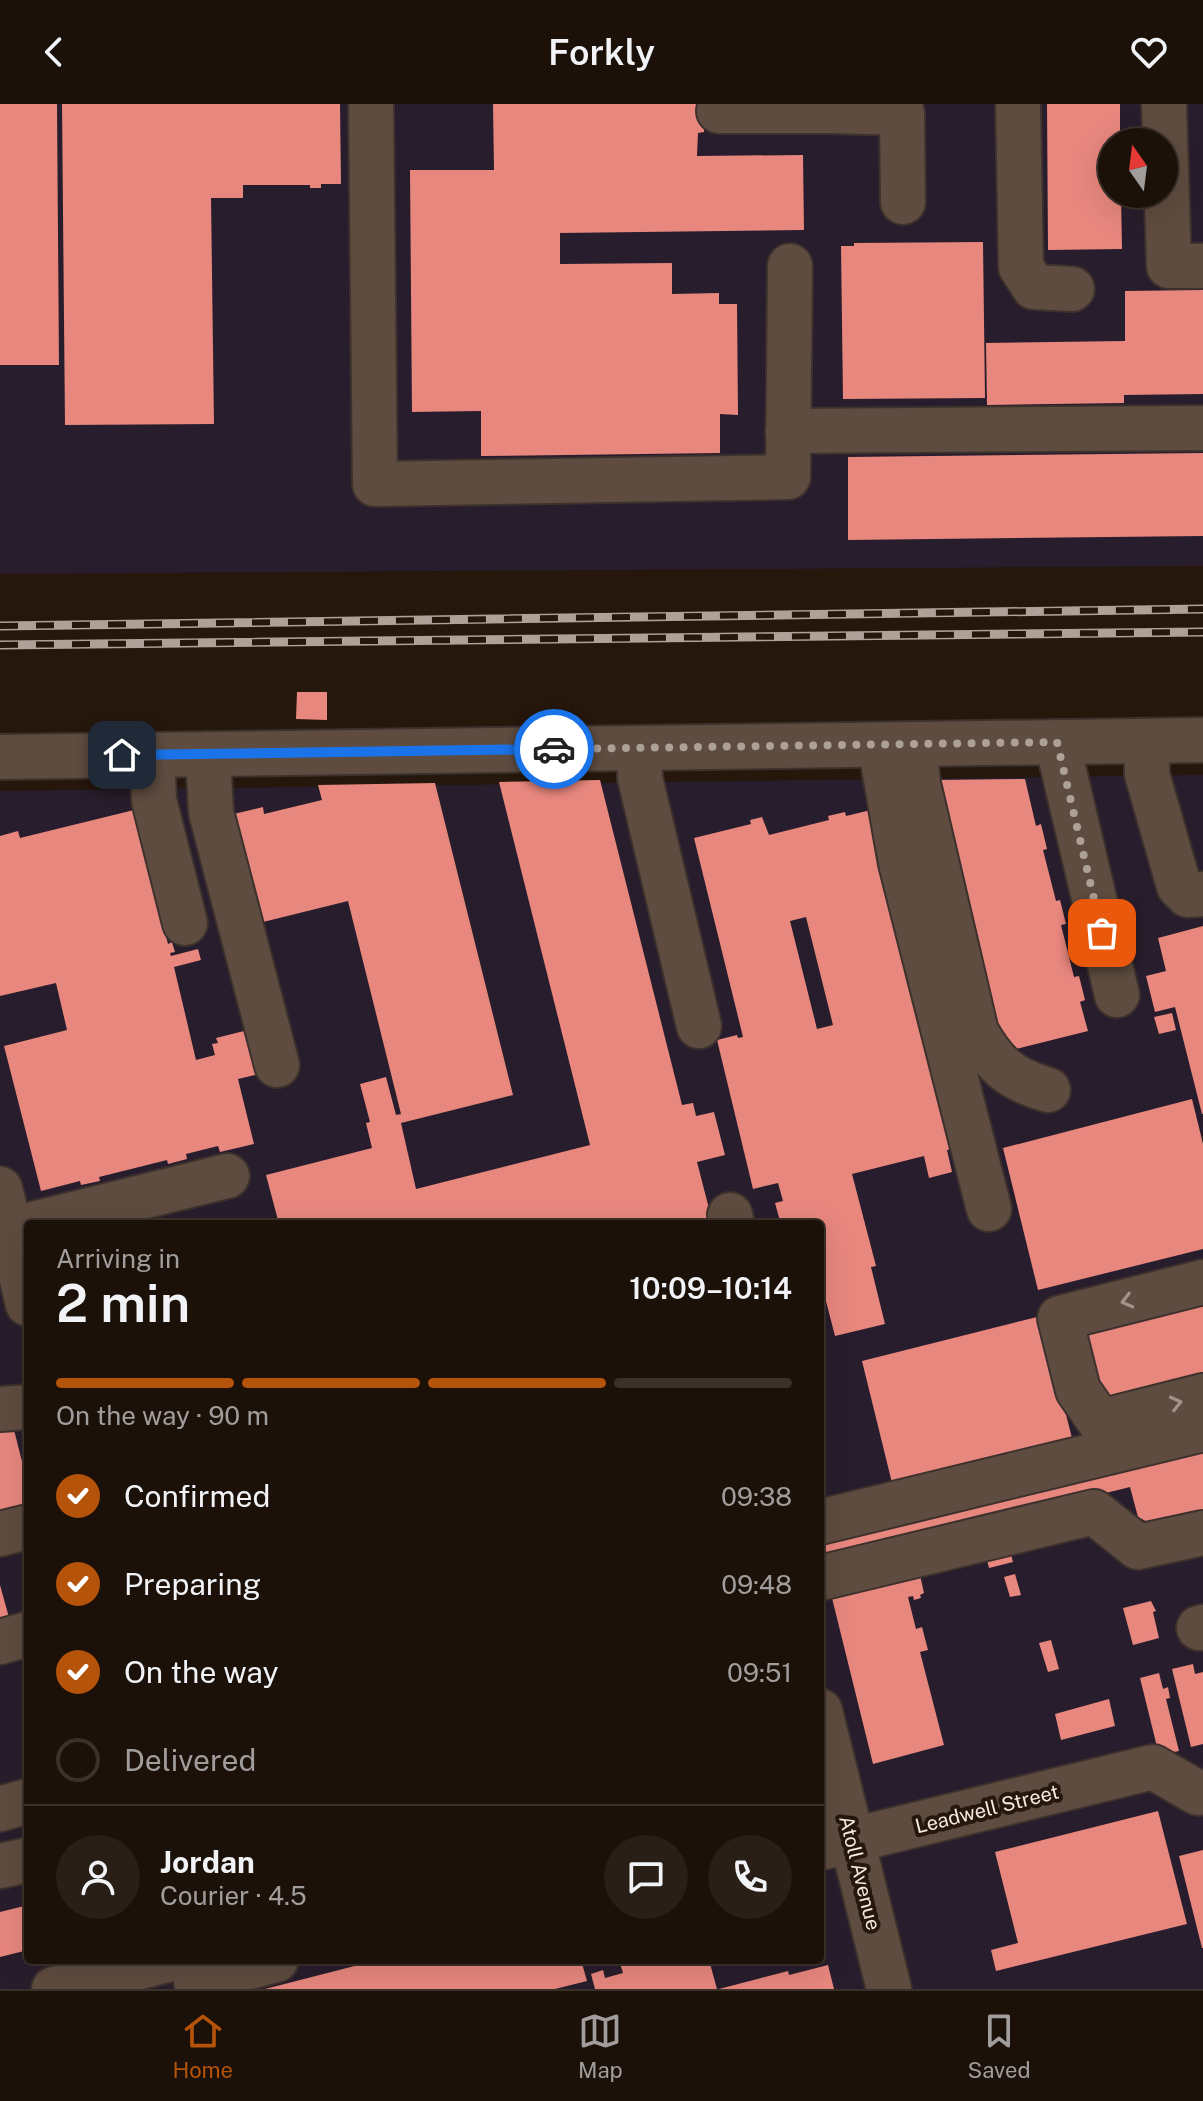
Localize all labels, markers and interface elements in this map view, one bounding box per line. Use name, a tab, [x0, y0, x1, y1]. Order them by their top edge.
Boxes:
icon: back	[32, 30, 76, 74]
icon: heart	[1127, 30, 1171, 74]
text: Forkly	[548, 31, 655, 73]
north arrow	[1098, 128, 1178, 208]
map controls	[1098, 128, 1178, 208]
courier	[514, 709, 594, 789]
pin	[88, 721, 156, 789]
icon: car	[532, 727, 576, 771]
icon: home	[100, 733, 144, 777]
pin	[1068, 899, 1136, 967]
icon: bag	[1080, 911, 1124, 955]
text: Arriving in	[56, 1243, 180, 1274]
text: 10:09–10:14	[629, 1270, 792, 1306]
text: 2 min	[56, 1273, 190, 1334]
one-way arrow	[1121, 1291, 1135, 1308]
one-way arrow	[1168, 1395, 1182, 1412]
text: On the way · 90 m	[56, 1400, 269, 1431]
icon: check	[56, 1474, 100, 1518]
text: Confirmed	[124, 1478, 270, 1514]
text: 09:38	[721, 1481, 792, 1512]
icon: check	[56, 1562, 100, 1606]
text: Preparing	[124, 1566, 261, 1602]
text: 09:48	[721, 1569, 792, 1600]
icon: check	[56, 1650, 100, 1694]
text: On the way	[124, 1654, 278, 1690]
text: 09:51	[727, 1657, 792, 1688]
text: Delivered	[124, 1742, 256, 1778]
street label: Leadwell Street	[913, 1780, 1061, 1838]
street label: Atoll Avenue	[834, 1813, 886, 1933]
button: person	[56, 1835, 140, 1919]
button: chat	[604, 1835, 688, 1919]
button: phone	[708, 1835, 792, 1919]
text: Jordan	[160, 1844, 255, 1880]
text: Courier · 4.5	[160, 1880, 307, 1911]
tab: Home	[172, 2009, 233, 2083]
tab: Map	[578, 2009, 623, 2083]
tab: Saved	[968, 2009, 1031, 2083]

